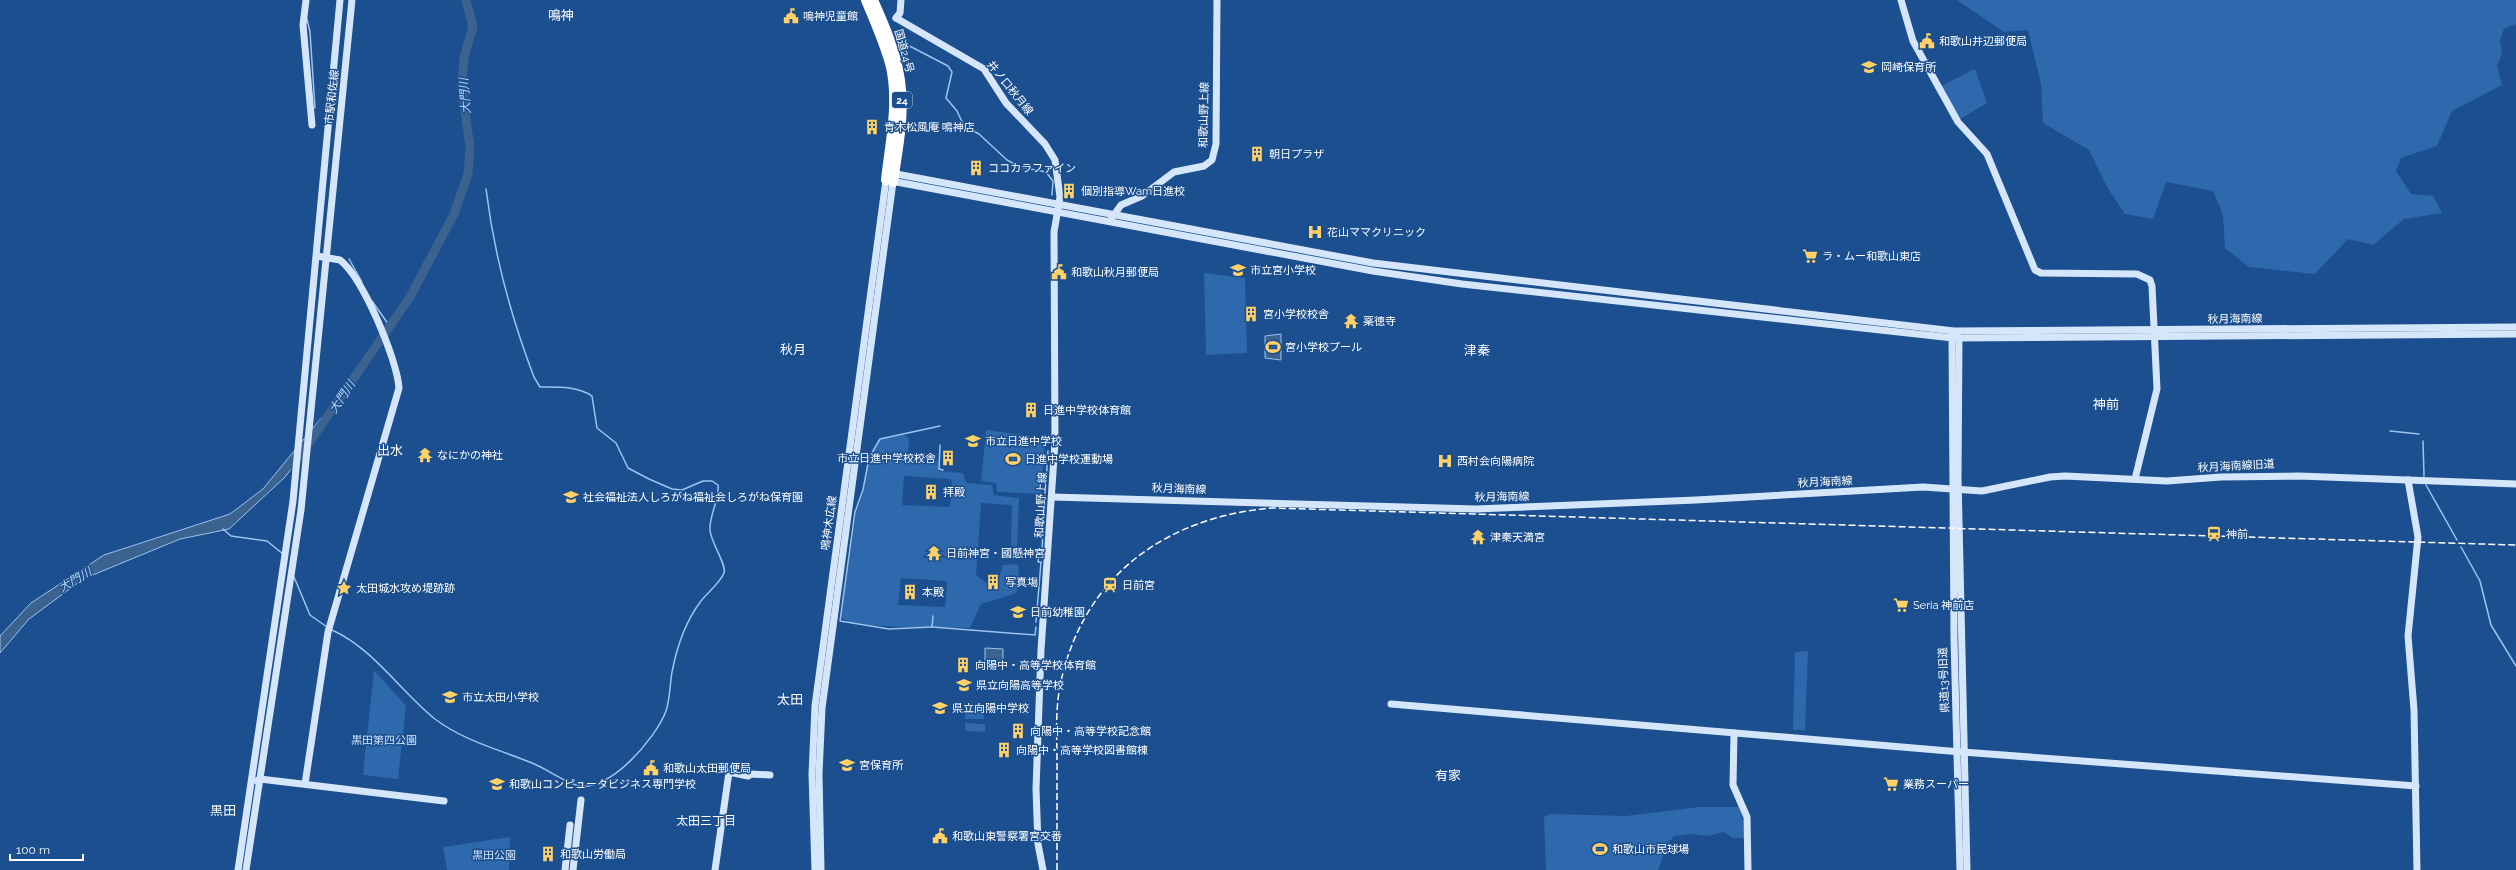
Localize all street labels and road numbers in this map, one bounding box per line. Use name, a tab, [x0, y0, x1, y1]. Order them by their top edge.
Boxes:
street label: 国道24号	[892, 28, 916, 74]
street label: 井ノ口秋月線	[984, 58, 1036, 118]
street label: 市駅和佐線	[323, 69, 341, 125]
street label: 和歌山野上線	[1197, 82, 1211, 148]
road number: 24	[892, 92, 912, 108]
street label: 秋月海南線	[2207, 312, 2263, 326]
street label: 秋月海南線旧道	[2197, 457, 2275, 475]
street label: 和歌山野上線	[1033, 472, 1049, 538]
street label: 秋月海南線	[1797, 474, 1853, 490]
street label: 秋月海南線	[1151, 482, 1207, 496]
street label: 秋月海南線	[1474, 490, 1530, 504]
street label: 鳴神木広線	[819, 495, 839, 551]
street label: 県道13号旧道	[1936, 647, 1952, 713]

